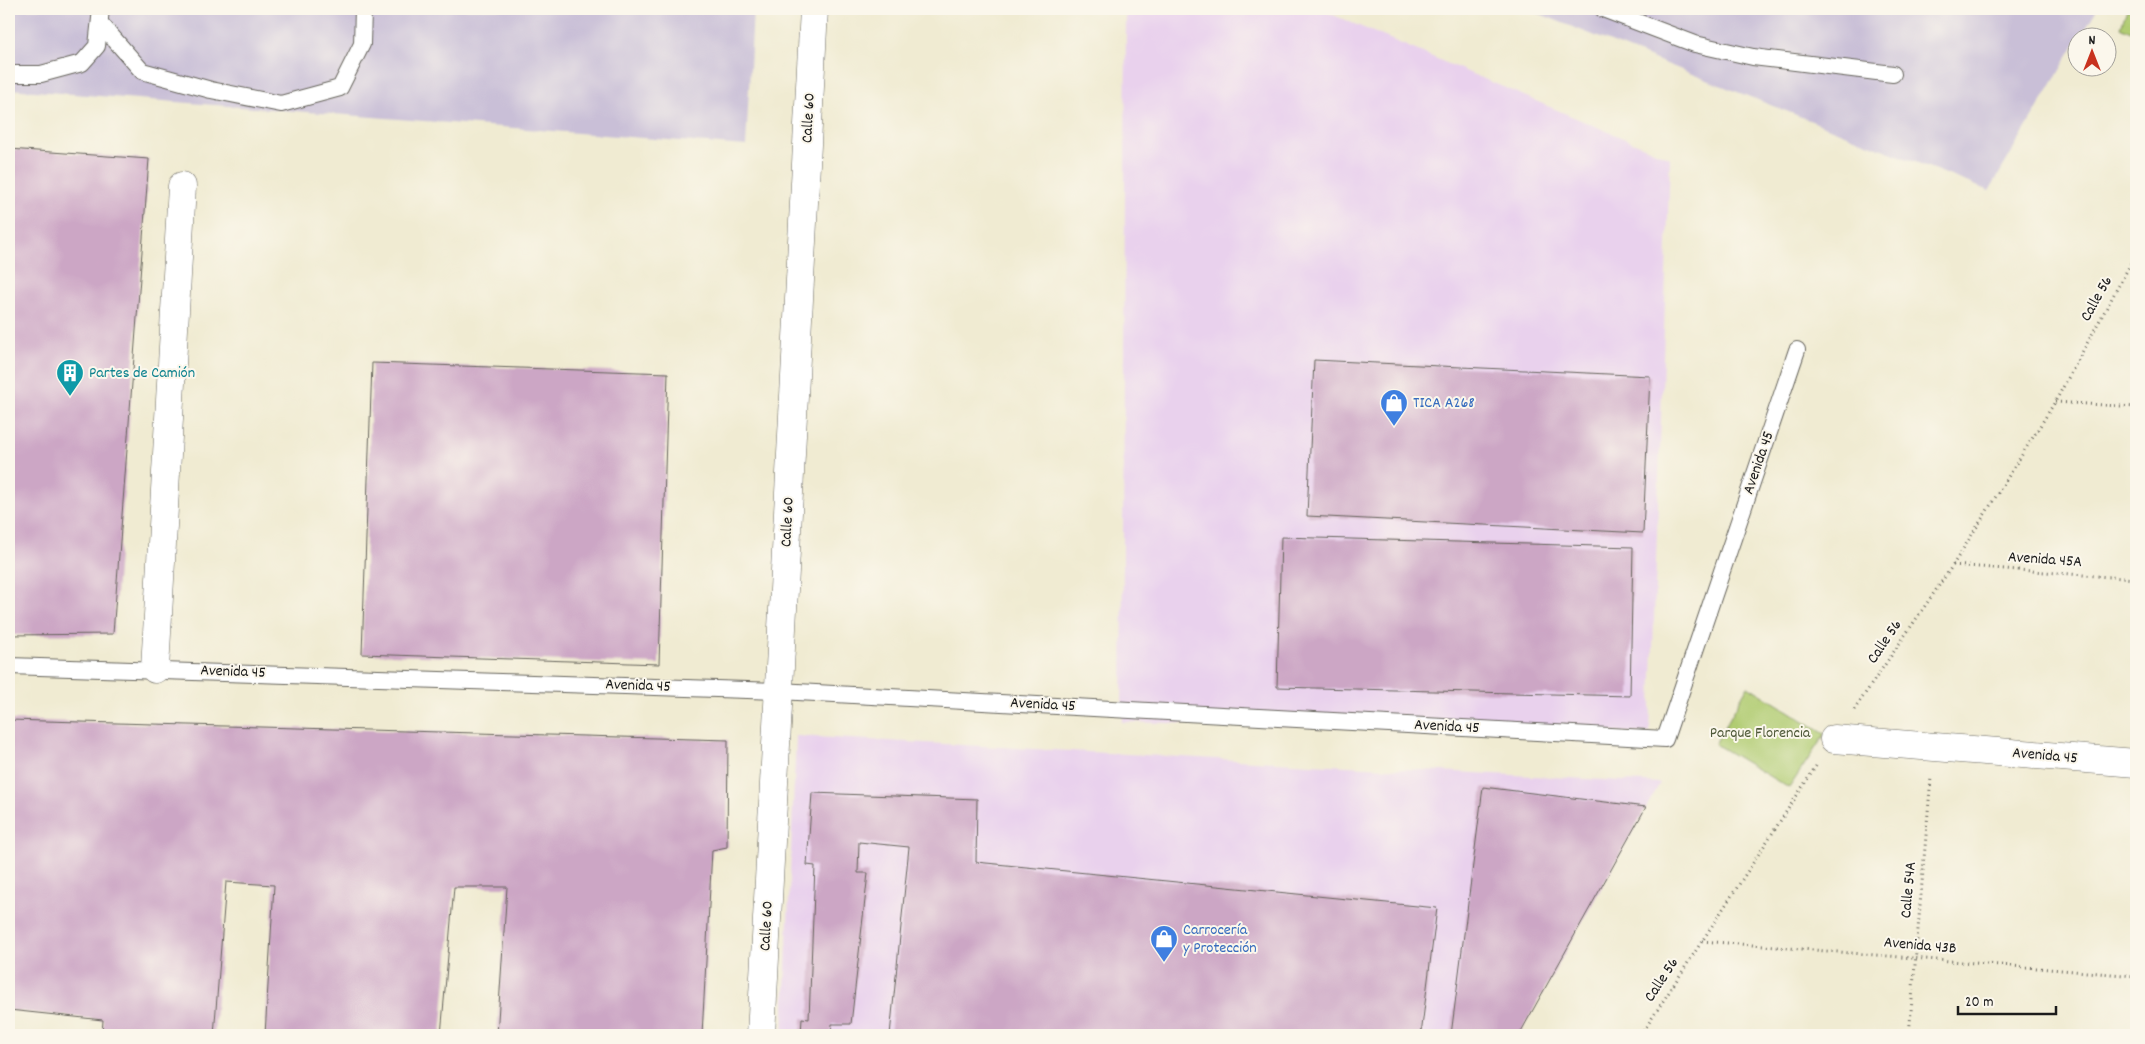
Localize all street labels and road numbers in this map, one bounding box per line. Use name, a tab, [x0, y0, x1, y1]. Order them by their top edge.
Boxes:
street label: Calle 60	[796, 92, 822, 144]
street label: Calle 56	[2075, 272, 2119, 326]
street label: Avenida 45	[1737, 428, 1781, 498]
street label: Calle 60	[775, 496, 801, 548]
street label: Avenida 45A	[2007, 546, 2083, 574]
street label: Calle 56	[1862, 615, 1908, 669]
street label: Avenida 45	[200, 659, 266, 685]
street label: Avenida 45	[605, 673, 671, 699]
street label: Avenida 45	[1010, 692, 1076, 718]
street label: Avenida 45	[1414, 714, 1480, 740]
street label: Avenida 45	[2011, 742, 2079, 770]
street label: Calle 54A	[1895, 861, 1923, 919]
street label: Calle 60	[754, 900, 780, 952]
street label: Avenida 43B	[1883, 931, 1957, 961]
street label: Calle 56	[1639, 953, 1685, 1007]

